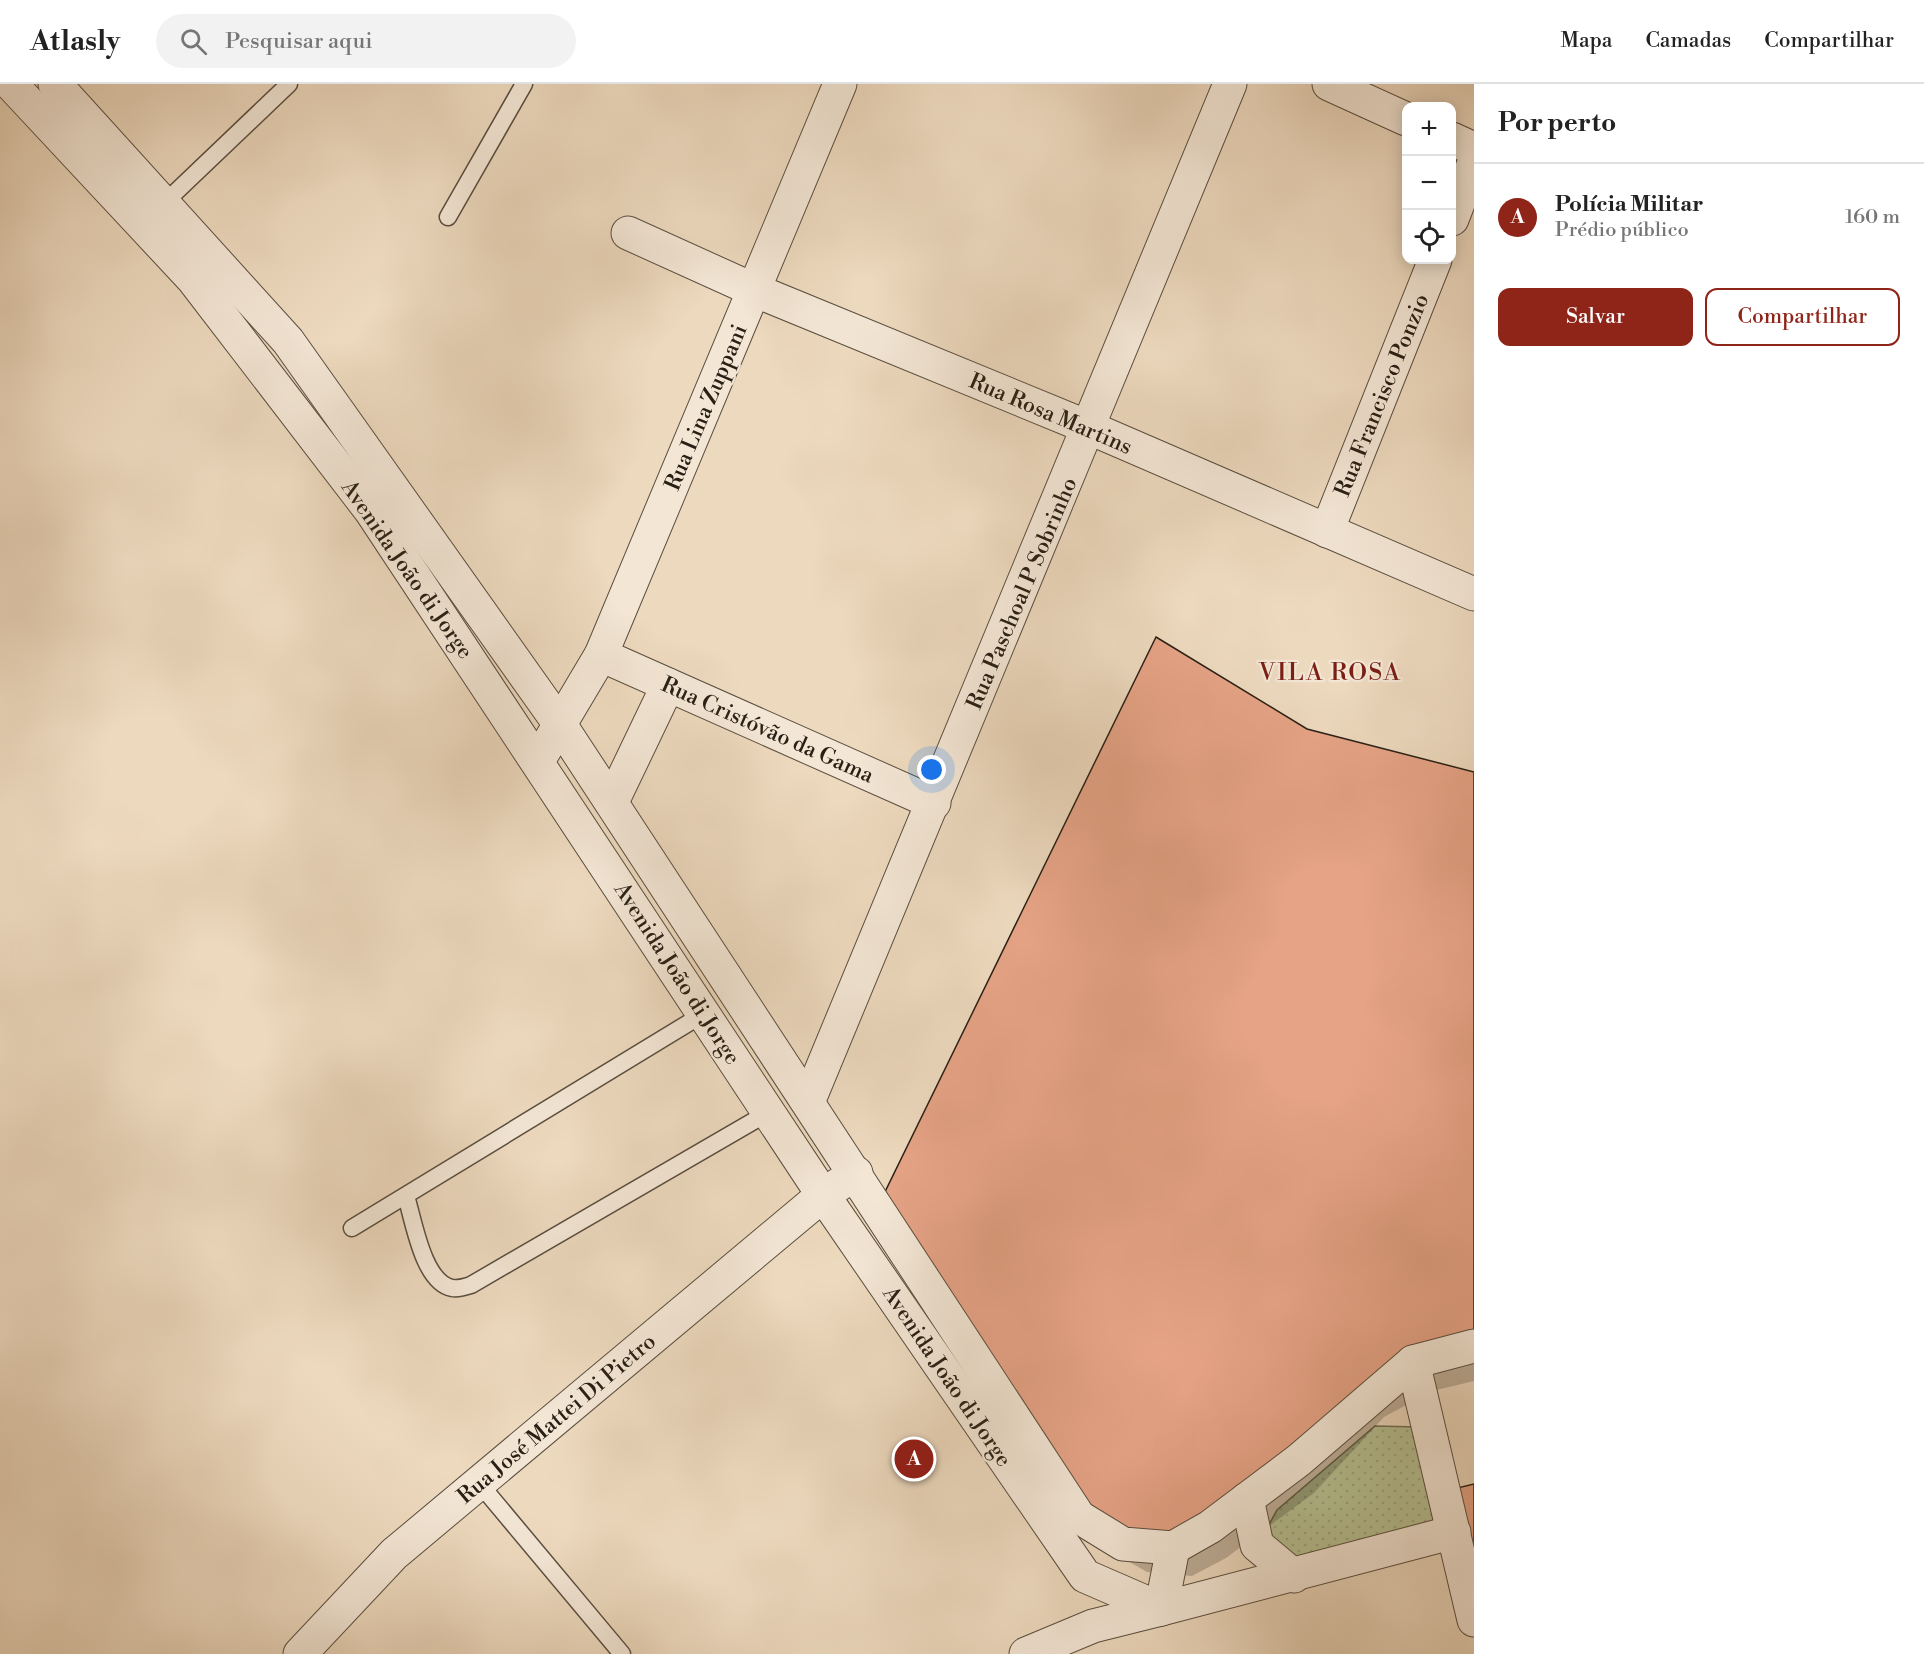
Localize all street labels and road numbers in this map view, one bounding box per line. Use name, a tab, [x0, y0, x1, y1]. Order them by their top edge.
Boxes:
street label: Rua Francisco Ponzio	[1329, 290, 1435, 501]
street label: Rua Lina Zuppani	[659, 320, 754, 495]
street label: Rua Rosa Martins	[965, 368, 1136, 461]
street label: Rua Paschoal P Sobrinho	[961, 473, 1084, 714]
street label: Avenida João di Jorge	[334, 475, 479, 664]
street label: Rua Cristóvão da Gama	[657, 671, 879, 790]
street label: Avenida João di Jorge	[607, 877, 746, 1070]
street label: Avenida João di Jorge	[878, 1281, 1018, 1471]
street label: Rua José Mattei Di Pietro	[452, 1328, 662, 1510]

